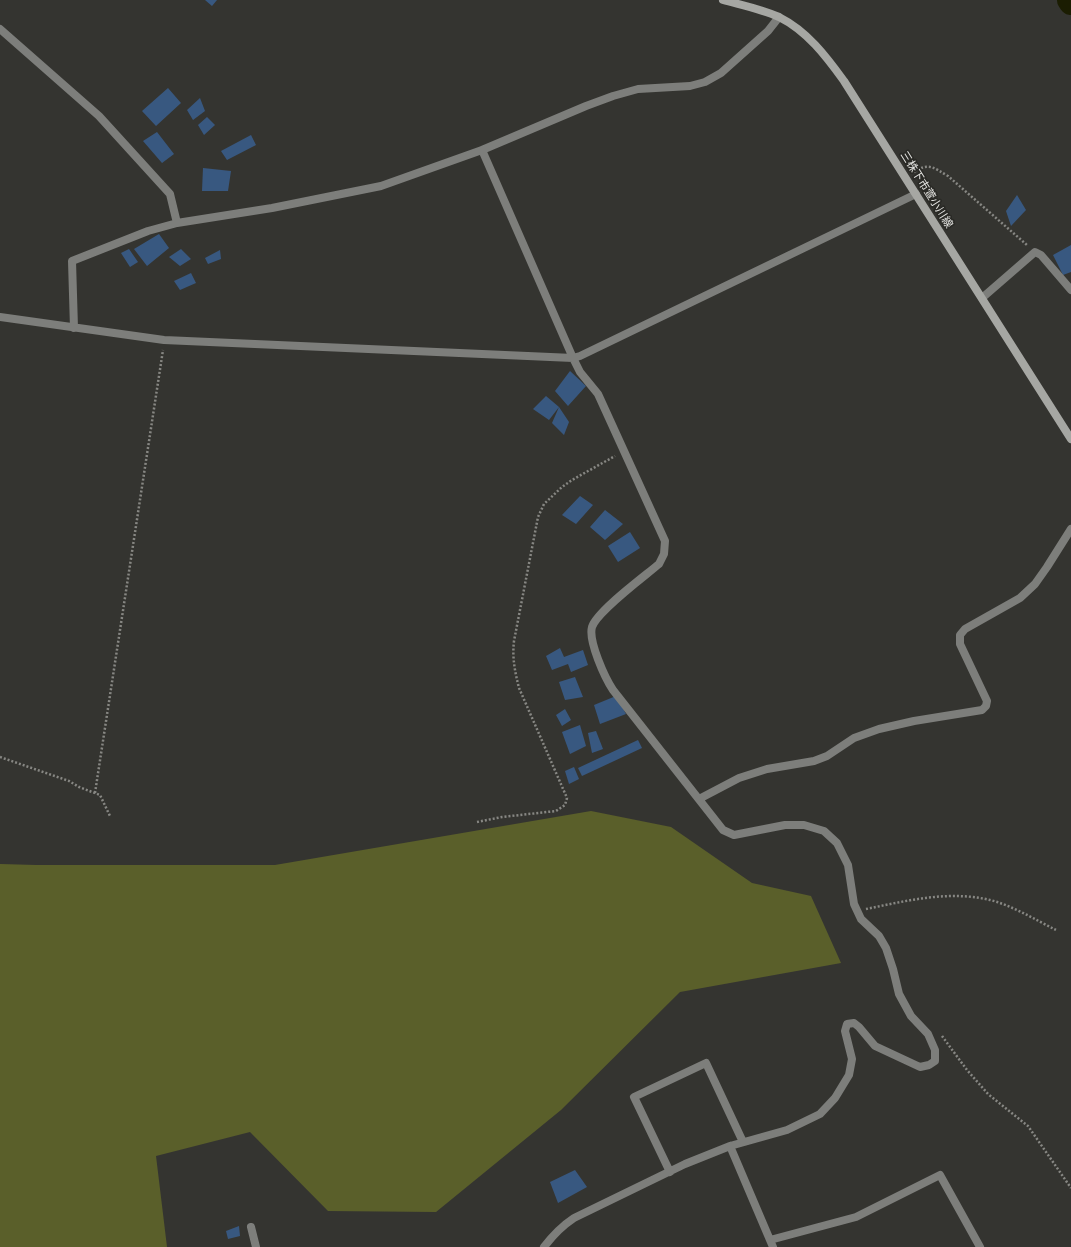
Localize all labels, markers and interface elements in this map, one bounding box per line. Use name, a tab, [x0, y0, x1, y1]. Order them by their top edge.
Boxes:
street label: 三株下市萱小川線	[897, 149, 955, 231]

